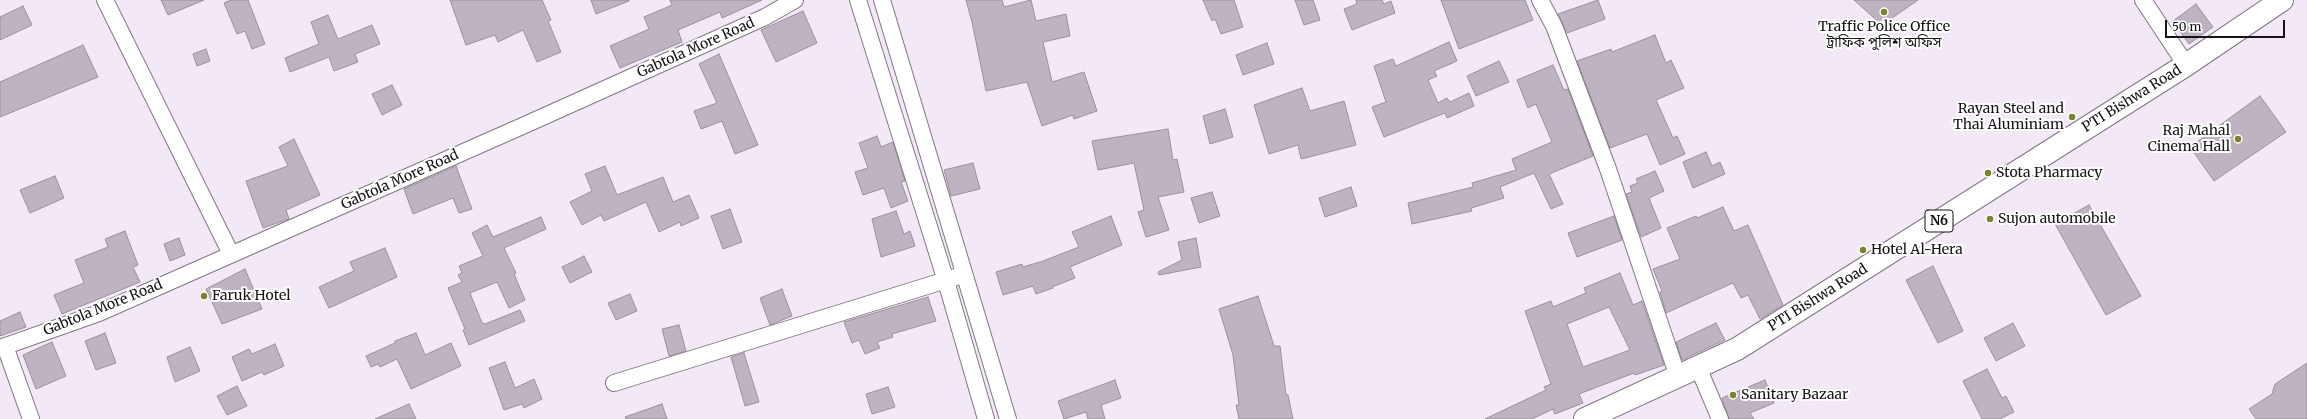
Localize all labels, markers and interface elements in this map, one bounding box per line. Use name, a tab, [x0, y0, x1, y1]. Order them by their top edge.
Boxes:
marker: Traffic Police Office ট্রাফিক পুলিশ অফিস	[1879, 7, 1889, 17]
scale bar	[2167, 12, 2287, 38]
street label: Gabtola More Road	[635, 15, 757, 81]
place label: Traffic Police Office ট্রাফিক পুলিশ অফিস	[1818, 19, 1950, 52]
text: 50 m	[2172, 19, 2201, 34]
street label: PTI Bishwa Road	[2079, 62, 2185, 136]
place label: Rayan Steel and Thai Aluminiam	[1953, 101, 2064, 134]
marker: Rayan Steel and Thai Aluminiam	[2067, 112, 2077, 122]
place label: Raj Mahal Cinema Hall	[2148, 123, 2230, 156]
marker: Raj Mahal Cinema Hall	[2233, 134, 2243, 144]
street label: Gabtola More Road	[339, 147, 461, 213]
place label: Stota Pharmacy	[1996, 165, 2103, 181]
marker: Stota Pharmacy	[1983, 168, 1993, 178]
road number: N6	[1925, 210, 1953, 232]
place label: Sujon automobile	[1998, 211, 2116, 227]
marker: Sujon automobile	[1985, 214, 1995, 224]
place label: Hotel Al-Hera	[1871, 242, 1963, 258]
marker: Hotel Al-Hera	[1858, 245, 1868, 255]
street label: PTI Bishwa Road	[1765, 261, 1871, 335]
street label: Gabtola More Road	[41, 276, 165, 340]
place label: Faruk Hotel	[212, 288, 291, 304]
marker: Faruk Hotel	[199, 291, 209, 301]
place label: Sanitary Bazaar	[1741, 387, 1848, 403]
marker: Sanitary Bazaar	[1728, 390, 1738, 400]

